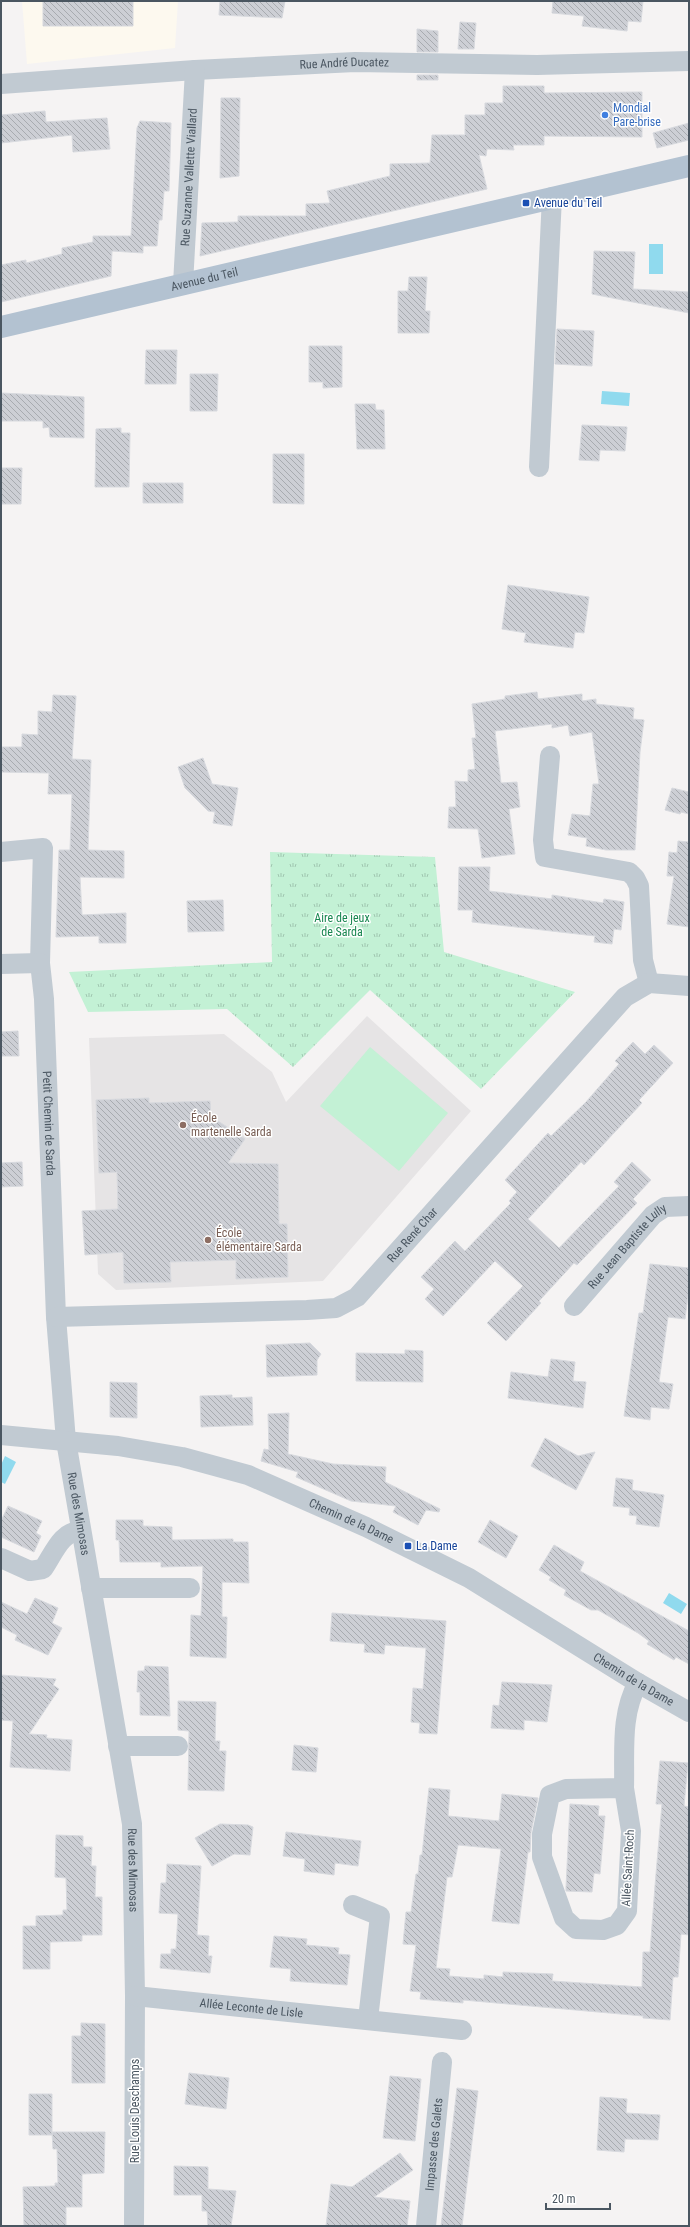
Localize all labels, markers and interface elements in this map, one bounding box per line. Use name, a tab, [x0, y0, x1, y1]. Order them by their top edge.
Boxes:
street label: Rue André Ducatez	[299, 55, 389, 72]
place label: Mondial Pare-brise	[613, 101, 661, 129]
street label: Rue Suzanne Vallette Viallard	[178, 108, 200, 247]
marker: Mondial Pare-brise	[600, 110, 610, 120]
place label: Avenue du Teil	[534, 196, 602, 210]
marker: Avenue du Teil	[521, 198, 531, 208]
street label: Avenue du Teil	[170, 265, 239, 294]
park label: Aire de jeux de Sarda	[314, 911, 370, 939]
street label: Petit Chemin de Sarda	[40, 1071, 58, 1176]
place label: École martenelle Sarda	[191, 1110, 272, 1139]
marker: École martenelle Sarda	[178, 1120, 188, 1130]
street label: Rue Jean Baptiste Lully	[585, 1201, 669, 1292]
street label: Rue René Char	[384, 1204, 441, 1265]
place label: École élémentaire Sarda	[216, 1225, 302, 1254]
marker: École élémentaire Sarda	[203, 1235, 213, 1245]
street label: Rue des Mimosas	[65, 1471, 93, 1556]
street label: Chemin de la Dame	[307, 1496, 396, 1547]
place label: La Dame	[416, 1539, 458, 1553]
marker: La Dame	[403, 1541, 413, 1551]
street label: Chemin de la Dame	[591, 1650, 677, 1709]
street label: Rue des Mimosas	[125, 1828, 141, 1912]
street label: Allée Saint-Roch	[619, 1829, 637, 1907]
street label: Allée Leconte de Lisle	[199, 1996, 304, 2020]
street label: Rue Louis Deschamps	[128, 2059, 142, 2163]
street label: Impasse des Galets	[422, 2097, 445, 2191]
scale bar	[546, 2185, 610, 2211]
text: 20 m	[552, 2192, 576, 2206]

